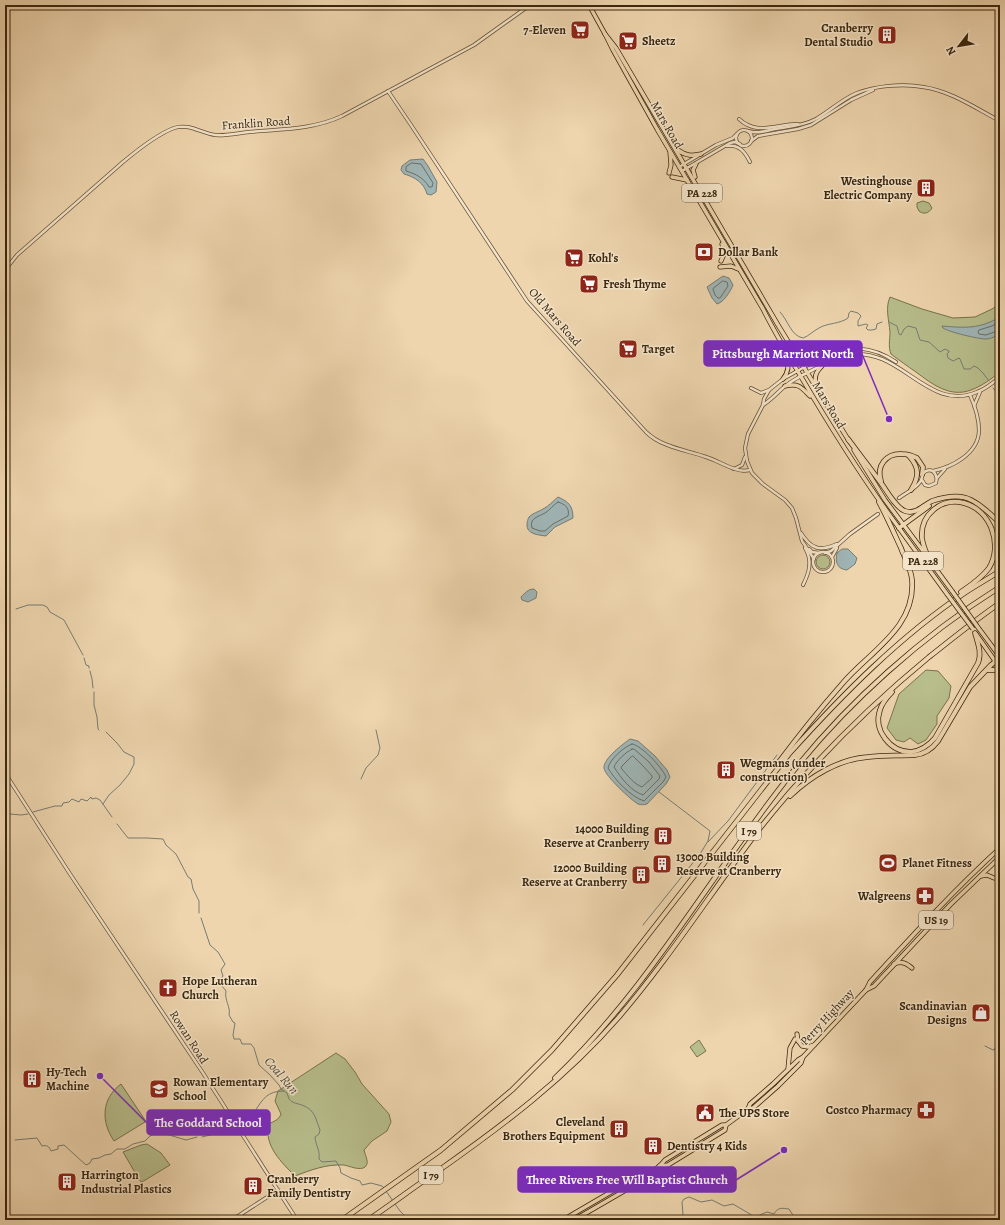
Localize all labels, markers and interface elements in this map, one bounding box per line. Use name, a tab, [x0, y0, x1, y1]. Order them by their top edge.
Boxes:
supermarket icon: 7-Eleven	[569, 19, 591, 41]
place label: Cranberry Dental Studio	[804, 20, 873, 50]
place label: 7-Eleven	[523, 22, 566, 38]
building icon: Cranberry Dental Studio	[876, 24, 898, 46]
north arrow	[939, 26, 979, 66]
supermarket icon: Sheetz	[617, 30, 639, 52]
place label: Sheetz	[642, 33, 676, 49]
text: N	[942, 44, 959, 58]
street label: Mars Road	[647, 98, 687, 152]
street label: Franklin Road	[221, 113, 291, 133]
place label: Westinghouse Electric Company	[823, 173, 912, 203]
building icon: Westinghouse Electric Company	[915, 177, 937, 199]
road number: PA 228	[682, 184, 722, 202]
bank icon: Dollar Bank	[693, 241, 715, 263]
place label: Dollar Bank	[718, 244, 779, 260]
supermarket icon: Kohl's	[563, 247, 585, 269]
place label: Kohl's	[588, 250, 618, 266]
supermarket icon: Fresh Thyme	[578, 273, 600, 295]
place label: Fresh Thyme	[603, 276, 667, 292]
street label: Old Mars Road	[525, 284, 585, 350]
supermarket icon: Target	[617, 338, 639, 360]
place label: Target	[642, 341, 675, 357]
callout: Pittsburgh Marriott North	[704, 341, 862, 366]
text: Pittsburgh Marriott North	[712, 345, 854, 362]
street label: Mars Road	[809, 378, 850, 432]
road number: PA 228	[903, 552, 943, 570]
place label: Wegmans (under construction)	[739, 755, 826, 785]
building icon: Wegmans (under construction)	[715, 759, 737, 781]
place label: 14000 Building Reserve at Cranberry	[544, 821, 650, 851]
road number: I 79	[737, 822, 761, 840]
building icon: 14000 Building Reserve at Cranberry	[652, 825, 674, 847]
place label: 13000 Building Reserve at Cranberry	[676, 849, 782, 879]
sports icon: Planet Fitness	[877, 852, 899, 874]
building icon: 13000 Building Reserve at Cranberry	[651, 853, 673, 875]
place label: Planet Fitness	[902, 855, 972, 871]
place label: 12000 Building Reserve at Cranberry	[522, 860, 628, 890]
building icon: 12000 Building Reserve at Cranberry	[630, 864, 652, 886]
pharmacy icon: Walgreens	[914, 885, 936, 907]
place label: Walgreens	[857, 888, 911, 904]
road number: US 19	[919, 911, 953, 929]
place label: Hope Lutheran Church	[182, 973, 258, 1003]
church icon: Hope Lutheran Church	[157, 977, 179, 999]
street label: Perry Highway	[797, 985, 858, 1049]
place label: Scandinavian Designs	[899, 998, 967, 1028]
shop icon: Scandinavian Designs	[970, 1002, 992, 1024]
street label: Rowan Road	[166, 1007, 212, 1067]
water label: Coal Run	[261, 1053, 303, 1098]
place label: Hy-Tech Machine	[46, 1064, 90, 1094]
building icon: Hy-Tech Machine	[21, 1068, 43, 1090]
place label: Rowan Elementary School	[173, 1074, 269, 1104]
school or university icon: Rowan Elementary School	[148, 1078, 170, 1100]
pharmacy icon: Costco Pharmacy	[915, 1099, 937, 1121]
public building icon: The UPS Store	[694, 1102, 716, 1124]
place label: Costco Pharmacy	[826, 1102, 912, 1118]
place label: The UPS Store	[719, 1105, 790, 1121]
callout: The Goddard School	[147, 1110, 270, 1135]
text: The Goddard School	[154, 1114, 262, 1131]
place label: Cleveland Brothers Equipment	[503, 1114, 606, 1144]
building icon: Cleveland Brothers Equipment	[608, 1118, 630, 1140]
building icon: Dentistry 4 Kids	[642, 1135, 664, 1157]
place label: Dentistry 4 Kids	[667, 1138, 747, 1154]
road number: I 79	[419, 1166, 443, 1184]
place label: Harrington Industrial Plastics	[81, 1167, 172, 1197]
callout: Three Rivers Free Will Baptist Church	[518, 1167, 736, 1192]
building icon: Harrington Industrial Plastics	[56, 1171, 78, 1193]
place label: Cranberry Family Dentistry	[267, 1171, 351, 1201]
text: Three Rivers Free Will Baptist Church	[526, 1171, 728, 1188]
building icon: Cranberry Family Dentistry	[242, 1175, 264, 1197]

